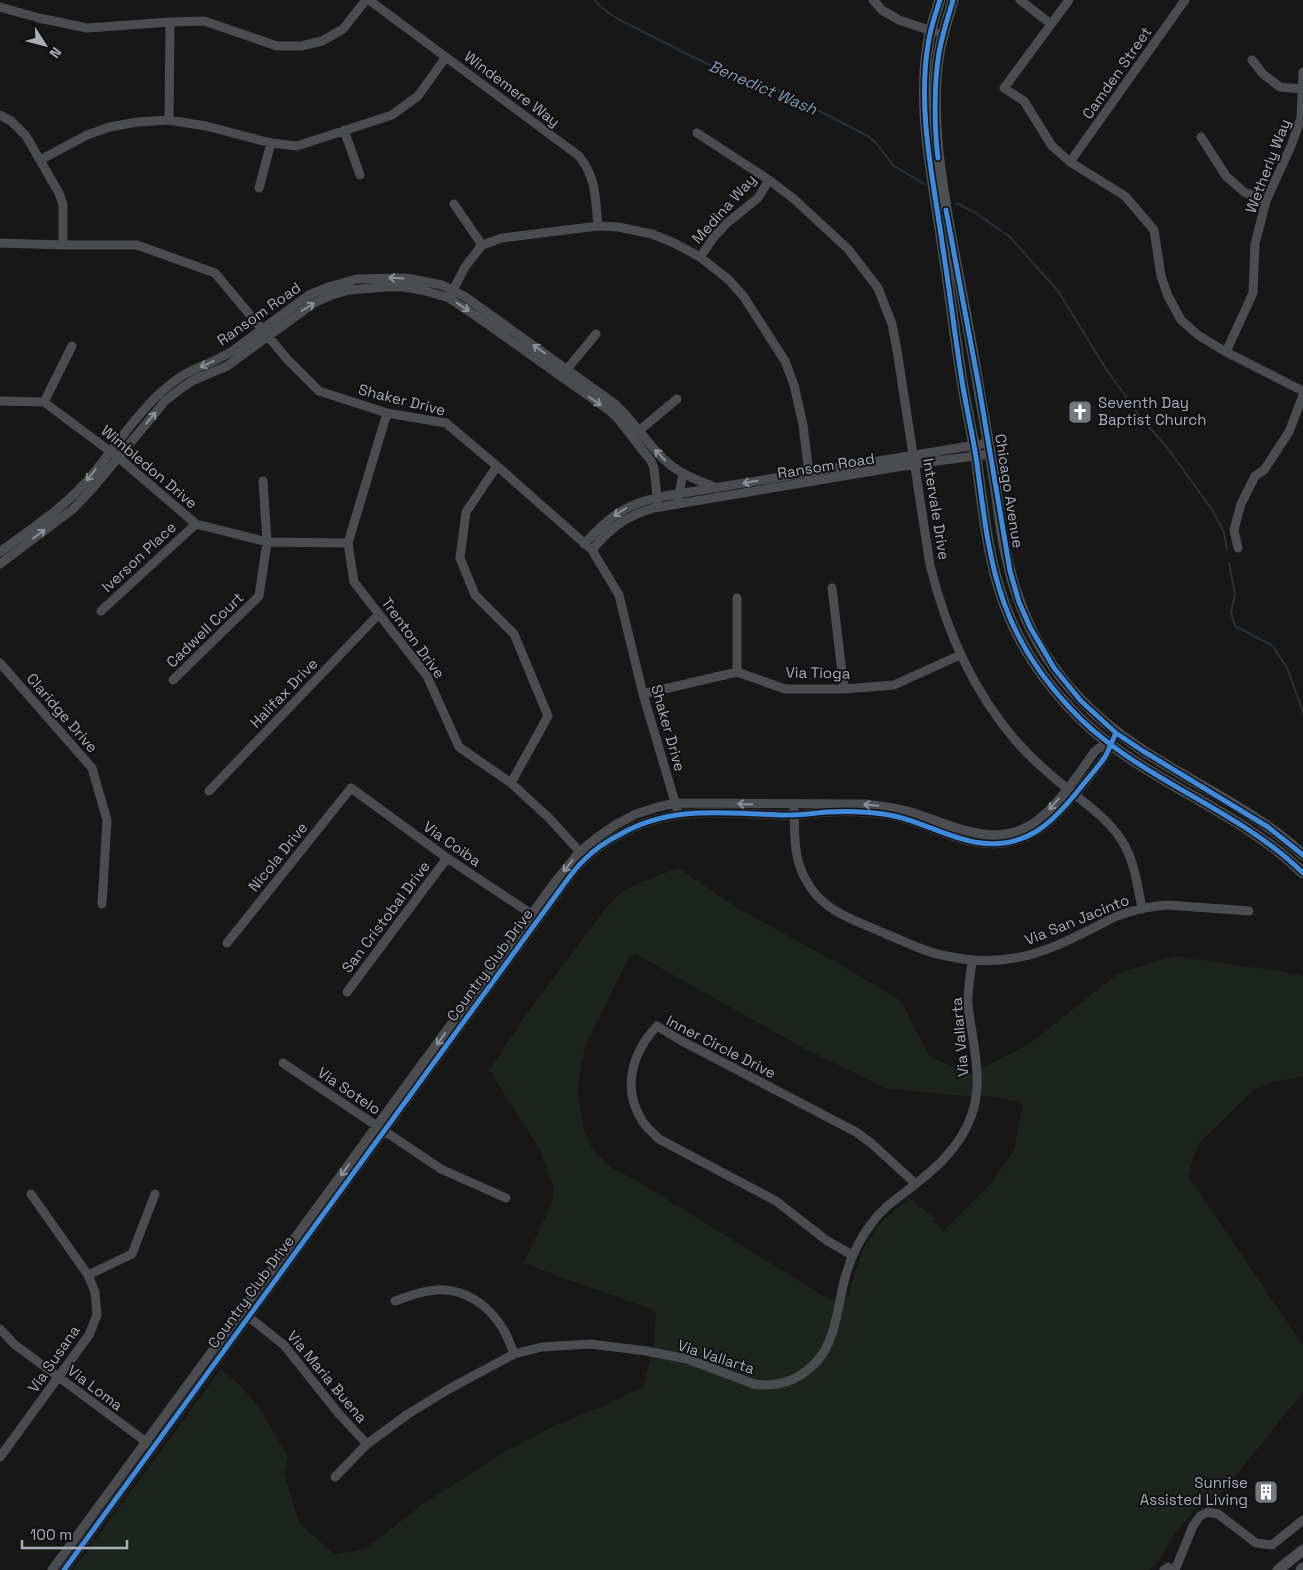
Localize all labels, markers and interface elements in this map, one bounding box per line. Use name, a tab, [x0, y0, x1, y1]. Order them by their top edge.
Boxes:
north arrow	[20, 20, 70, 70]
street label: Camden Street	[1078, 23, 1156, 123]
text: N	[45, 44, 66, 62]
street label: Windemere Way	[461, 46, 564, 131]
water label: Benedict Wash	[706, 55, 821, 120]
street label: Wetherly Way	[1241, 116, 1294, 216]
street label: Medina Way	[687, 170, 760, 247]
one-way arrow	[389, 273, 405, 282]
street label: Ransom Road	[213, 278, 304, 349]
one-way arrow	[301, 302, 315, 312]
one-way arrow	[456, 302, 470, 312]
one-way arrow	[532, 344, 546, 354]
one-way arrow	[200, 360, 215, 370]
street label: Shaker Drive	[357, 380, 448, 420]
place label: Seventh Day Baptist Church	[1098, 393, 1206, 429]
one-way arrow	[588, 396, 602, 406]
church icon: Seventh Day Baptist Church	[1067, 399, 1093, 425]
one-way arrow	[145, 412, 156, 425]
street label: Wimbledon Drive	[97, 421, 201, 512]
street label: Chicago Avenue	[991, 432, 1028, 550]
street label: Ransom Road	[776, 448, 876, 483]
one-way arrow	[654, 449, 666, 461]
street label: Intervale Drive	[919, 457, 954, 561]
one-way arrow	[86, 468, 97, 481]
one-way arrow	[742, 477, 758, 487]
one-way arrow	[613, 507, 627, 517]
street label: Iverson Place	[97, 517, 180, 596]
one-way arrow	[32, 529, 45, 540]
street label: Cadwell Court	[162, 588, 247, 671]
street label: Trenton Drive	[378, 593, 449, 682]
street label: Halifax Drive	[246, 654, 322, 731]
street label: Via Tioga	[785, 662, 851, 683]
street label: Claridge Drive	[23, 669, 102, 756]
street label: Shaker Drive	[647, 682, 690, 773]
one-way arrow	[1048, 797, 1060, 810]
one-way arrow	[738, 799, 754, 809]
one-way arrow	[863, 800, 879, 809]
street label: Via Coiba	[420, 817, 485, 871]
street label: Nicola Drive	[244, 818, 311, 895]
street label: San Cristobal Drive	[337, 857, 434, 976]
one-way arrow	[562, 859, 573, 872]
street label: Via San Jacinto	[1022, 890, 1132, 949]
street label: Country Club Drive	[442, 905, 537, 1025]
street label: Via Vallarta	[947, 996, 972, 1078]
street label: Inner Circle Drive	[663, 1011, 779, 1082]
one-way arrow	[436, 1032, 446, 1046]
street label: Via Sotelo	[314, 1063, 384, 1119]
one-way arrow	[339, 1163, 350, 1176]
street label: Country Club Drive	[203, 1232, 298, 1352]
street label: Via Susana	[23, 1321, 84, 1396]
street label: Via Maria Buena	[283, 1327, 372, 1427]
street label: Via Vallarta	[675, 1335, 757, 1378]
street label: Via Loma	[64, 1361, 127, 1415]
place label: Sunrise Assisted Living	[1140, 1473, 1248, 1509]
building icon: Sunrise Assisted Living	[1253, 1479, 1279, 1505]
scale bar	[22, 1518, 128, 1550]
text: 100 m	[30, 1525, 72, 1544]

